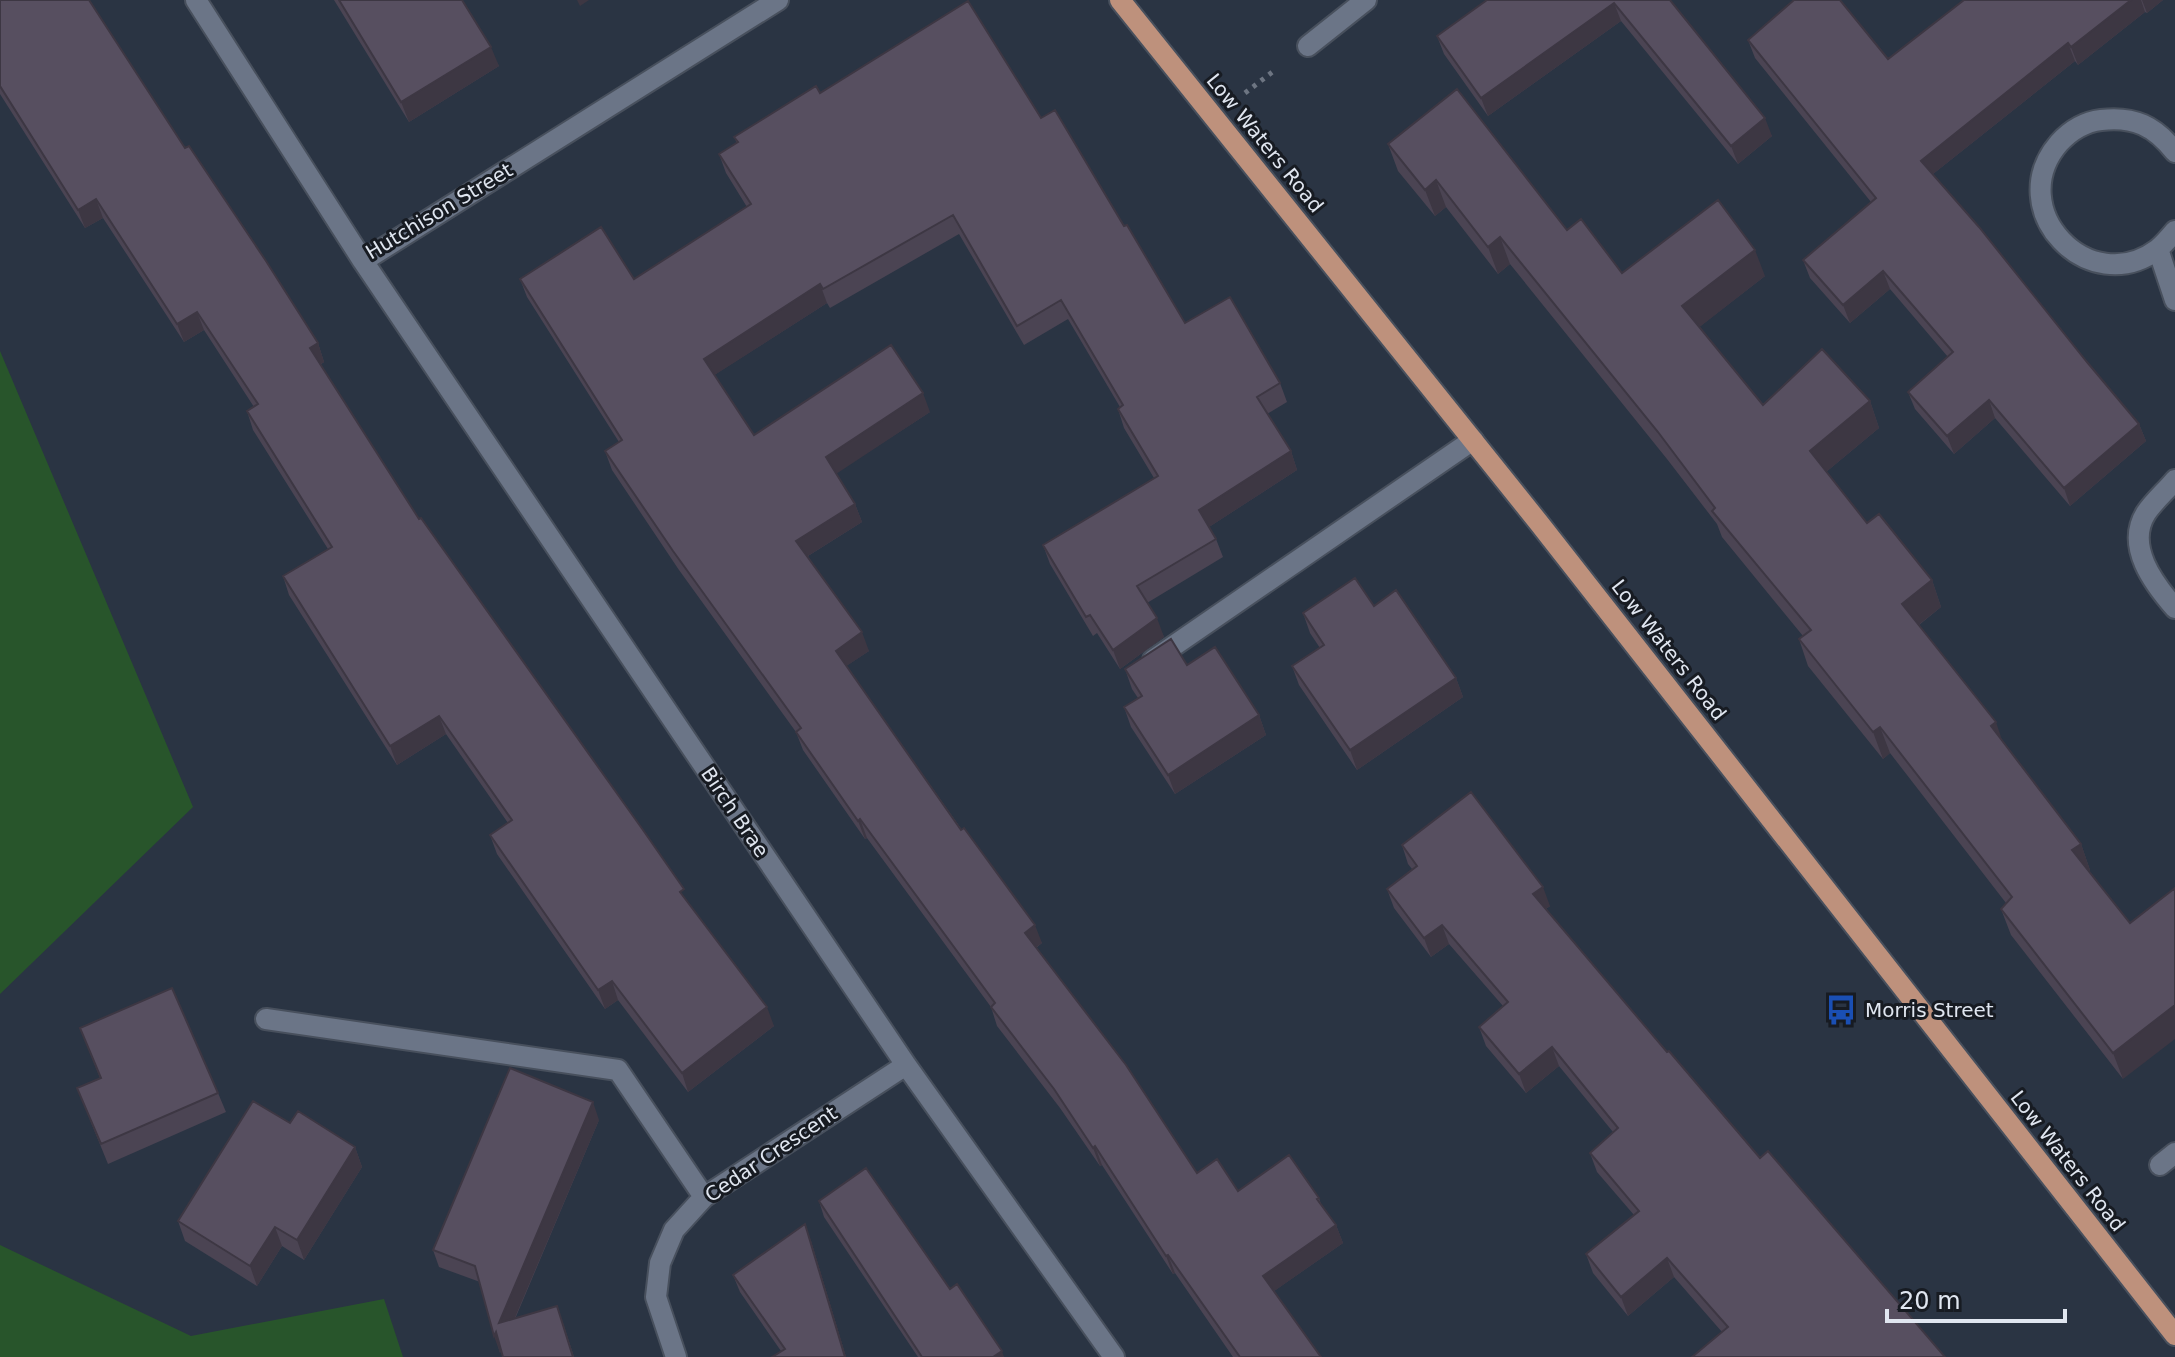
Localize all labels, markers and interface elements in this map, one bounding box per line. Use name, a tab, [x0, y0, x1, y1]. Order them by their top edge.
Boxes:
street label: Low Waters Road	[1202, 69, 1328, 217]
street label: Hutchison Street	[361, 158, 517, 264]
street label: Low Waters Road	[1607, 575, 1731, 725]
street label: Birch Brae	[696, 762, 774, 862]
bus stop icon: Morris Street	[1824, 993, 1858, 1027]
place label: Morris Street	[1865, 998, 1994, 1022]
street label: Low Waters Road	[2006, 1086, 2130, 1236]
street label: Cedar Crescent	[700, 1101, 842, 1207]
scale bar	[1887, 1273, 2065, 1323]
text: 20 m	[1899, 1287, 1961, 1315]

